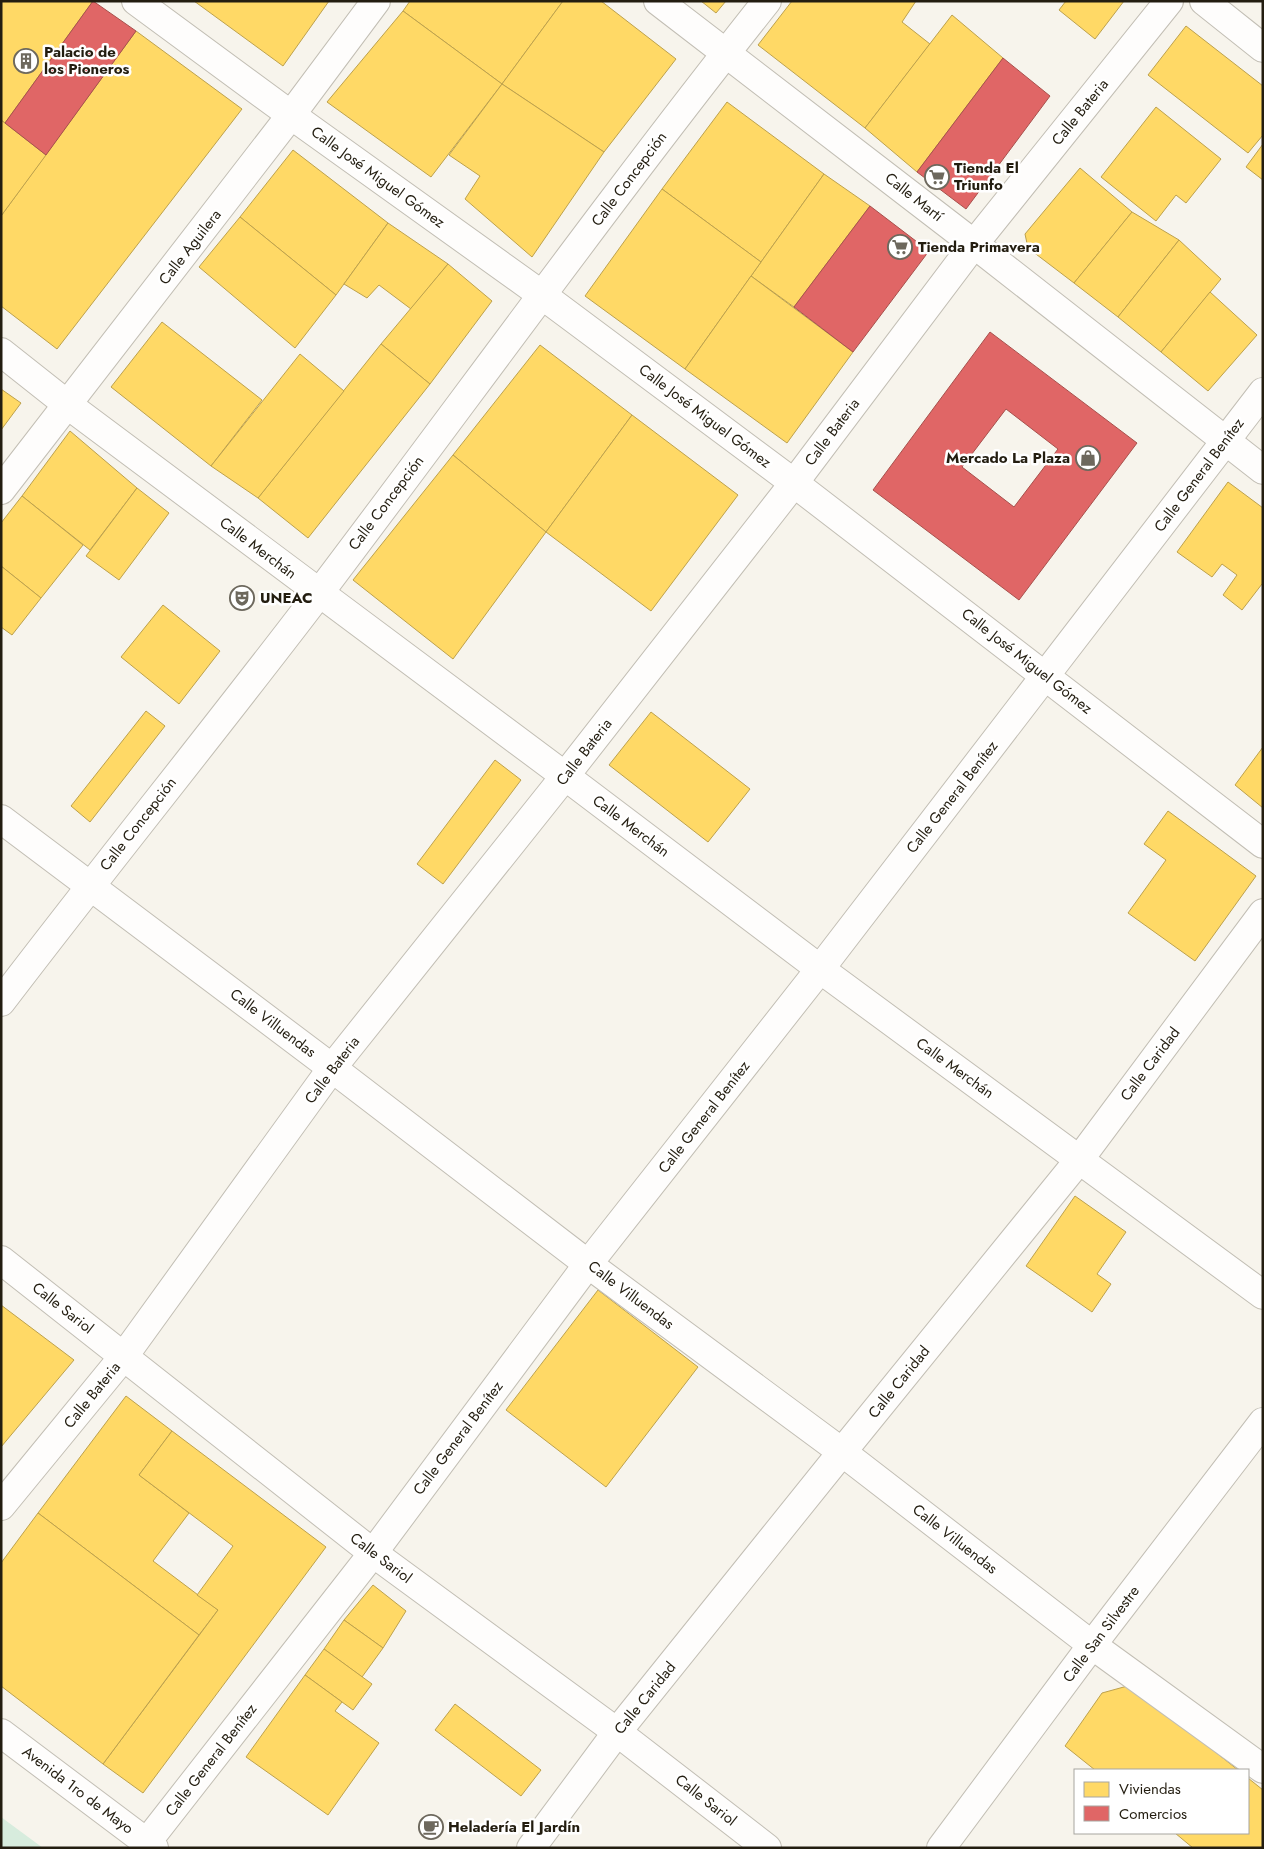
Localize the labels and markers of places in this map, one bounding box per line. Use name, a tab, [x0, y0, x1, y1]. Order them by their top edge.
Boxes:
place label: Palacio de los Pioneros	[44, 41, 130, 80]
building icon: Palacio de los Pioneros	[13, 48, 39, 74]
place label: Tienda El Triunfo	[954, 157, 1019, 196]
supermarket icon: Tienda El Triunfo	[924, 164, 950, 190]
supermarket icon: Tienda Primavera	[887, 234, 913, 260]
place label: Tienda Primavera	[918, 236, 1040, 258]
shop icon: Mercado La Plaza	[1075, 445, 1101, 471]
place label: Mercado La Plaza	[946, 447, 1070, 469]
theatre icon: UNEAC	[229, 585, 255, 611]
place label: UNEAC	[260, 587, 313, 609]
cafe icon: Heladería El Jardín	[418, 1814, 444, 1840]
place label: Heladería El Jardín	[448, 1816, 580, 1838]

